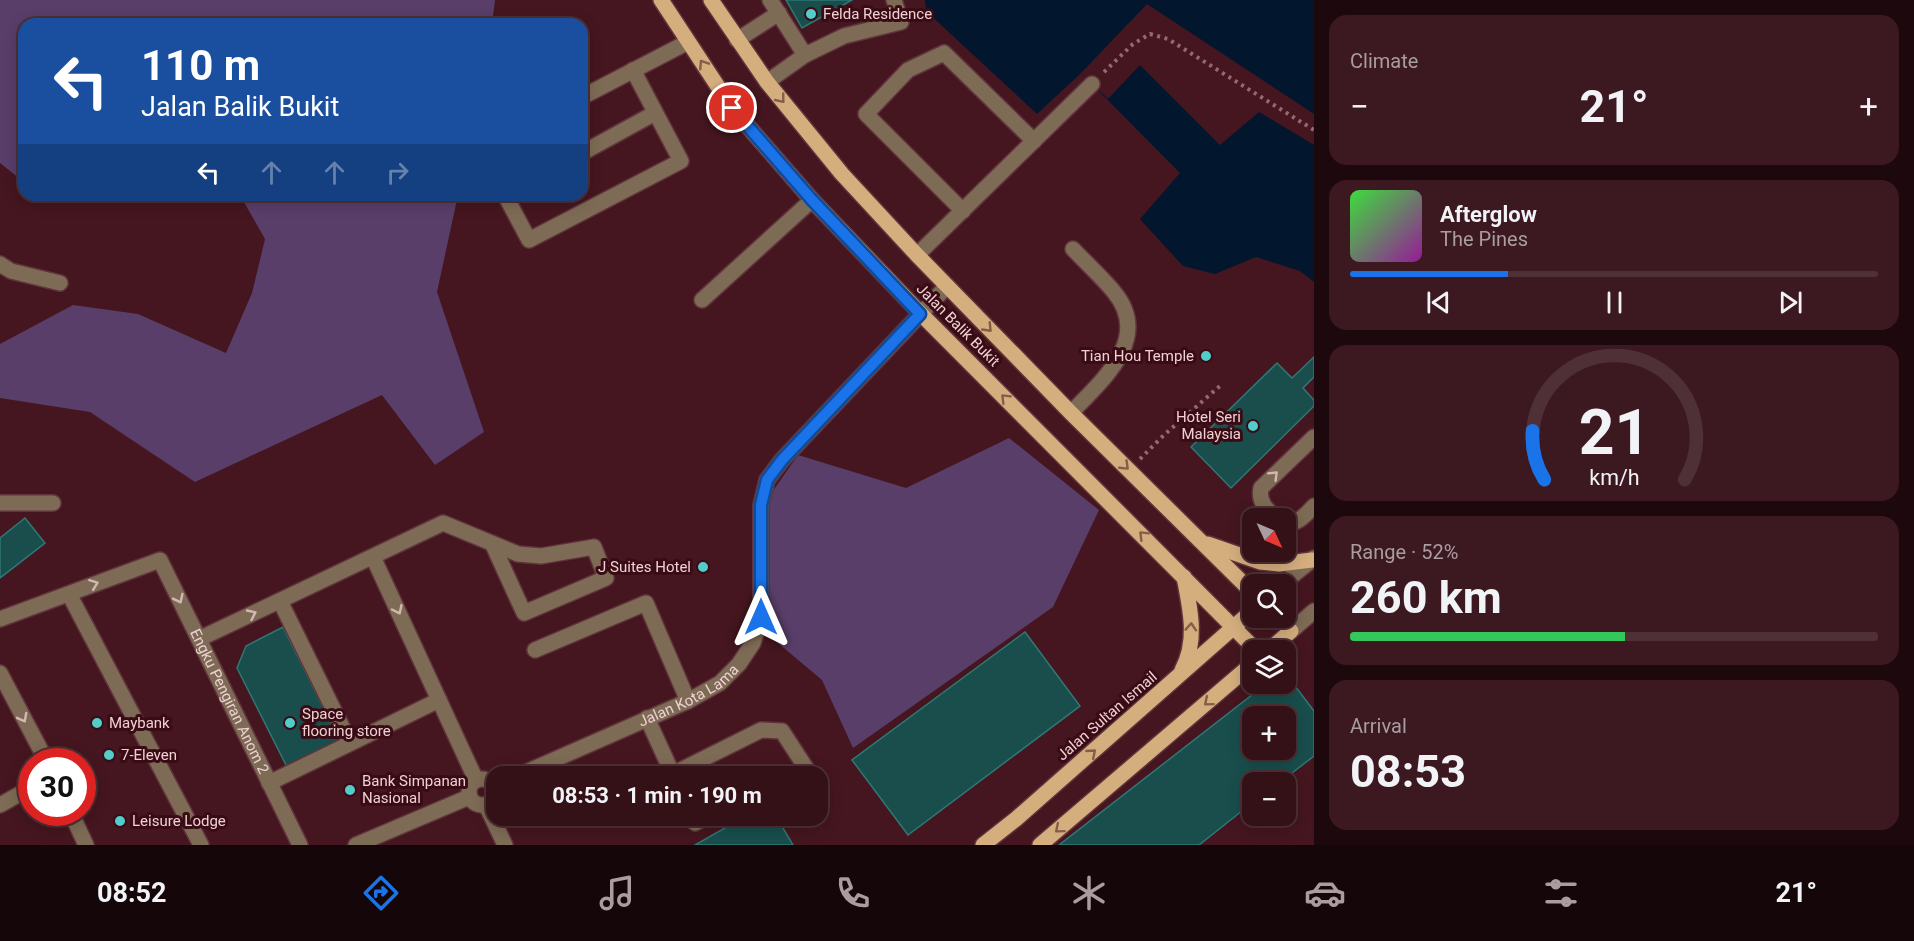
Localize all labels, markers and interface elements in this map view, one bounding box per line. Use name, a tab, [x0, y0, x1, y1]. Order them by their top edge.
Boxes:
place label: Felda Residence	[823, 5, 932, 23]
marker: Felda Residence	[804, 7, 818, 21]
text: 110 m	[141, 41, 260, 90]
icon: left	[42, 42, 120, 120]
text: Climate	[1350, 49, 1418, 73]
one-way arrow	[699, 60, 710, 71]
text: 21°	[1579, 80, 1649, 133]
pin	[706, 82, 757, 133]
text: −	[1350, 87, 1369, 126]
text: +	[1859, 87, 1878, 126]
text: Jalan Balik Bukit	[141, 91, 339, 123]
icon: arrive	[715, 91, 748, 124]
one-way arrow	[773, 93, 784, 104]
icon: left	[192, 156, 225, 189]
icon: ahead	[255, 156, 288, 189]
icon: ahead	[318, 156, 351, 189]
icon: right	[381, 156, 414, 189]
text: Afterglow	[1440, 202, 1537, 227]
text: The Pines	[1440, 227, 1528, 251]
street label: Jalan Balik Bukit	[913, 280, 1003, 370]
icon: previous	[1422, 286, 1455, 319]
icon: pause	[1598, 286, 1631, 319]
icon: next	[1774, 286, 1807, 319]
one-way arrow	[980, 320, 991, 331]
place label: Tian Hou Temple	[1081, 347, 1194, 365]
marker: Tian Hou Temple	[1199, 349, 1213, 363]
one-way arrow	[1001, 394, 1012, 405]
text: 21	[1578, 396, 1650, 469]
place label: Hotel Seri Malaysia	[1176, 408, 1241, 443]
marker: Hotel Seri Malaysia	[1246, 419, 1260, 433]
one-way arrow	[1118, 459, 1129, 470]
text: km/h	[1589, 465, 1639, 490]
one-way arrow	[1266, 472, 1277, 483]
north arrow	[1242, 508, 1296, 562]
map controls	[1242, 508, 1296, 826]
one-way arrow	[1139, 532, 1150, 542]
text: Range · 52%	[1350, 540, 1458, 564]
place label: J Suites Hotel	[598, 558, 691, 576]
marker: J Suites Hotel	[696, 560, 710, 574]
text: 260 km	[1350, 571, 1502, 624]
button: search	[1242, 574, 1296, 628]
one-way arrow	[89, 579, 99, 592]
position arrow	[729, 585, 793, 649]
one-way arrow	[172, 593, 184, 604]
one-way arrow	[390, 604, 402, 615]
one-way arrow	[245, 610, 256, 622]
one-way arrow	[1184, 622, 1197, 632]
street label: Engku Pengiran Anom 2	[186, 626, 273, 777]
button: layers	[1242, 640, 1296, 694]
street label: Jalan Kota Lama	[636, 661, 742, 731]
street label: Jalan Sultan Ismail	[1053, 668, 1161, 764]
one-way arrow	[1204, 695, 1215, 706]
place label: Space flooring store	[302, 705, 391, 740]
button: +	[1242, 706, 1296, 760]
one-way arrow	[16, 711, 28, 722]
place label: Maybank	[109, 714, 170, 732]
text: Arrival	[1350, 714, 1407, 738]
marker: Maybank	[90, 716, 104, 730]
marker: Space flooring store	[283, 716, 297, 730]
text: 08:53	[1350, 745, 1466, 798]
place label: 7-Eleven	[121, 746, 177, 764]
speed limit sign: 30	[18, 748, 96, 826]
marker: 7-Eleven	[102, 748, 116, 762]
one-way arrow	[1085, 749, 1095, 760]
place label: Bank Simpanan Nasional	[362, 772, 466, 807]
button: −	[1242, 772, 1296, 826]
marker: Bank Simpanan Nasional	[343, 783, 357, 797]
text: 08:53 · 1 min · 190 m	[552, 783, 762, 808]
place label: Leisure Lodge	[132, 812, 226, 830]
marker: Leisure Lodge	[113, 814, 127, 828]
one-way arrow	[1055, 821, 1066, 832]
icon: directions	[360, 872, 402, 914]
icon: music	[596, 872, 638, 914]
icon: phone	[832, 872, 874, 914]
icon: climate	[1068, 872, 1110, 914]
icon: car	[1304, 872, 1346, 914]
icon: filters	[1540, 872, 1582, 914]
text: 08:52	[97, 877, 167, 909]
text: 21°	[1776, 877, 1817, 909]

